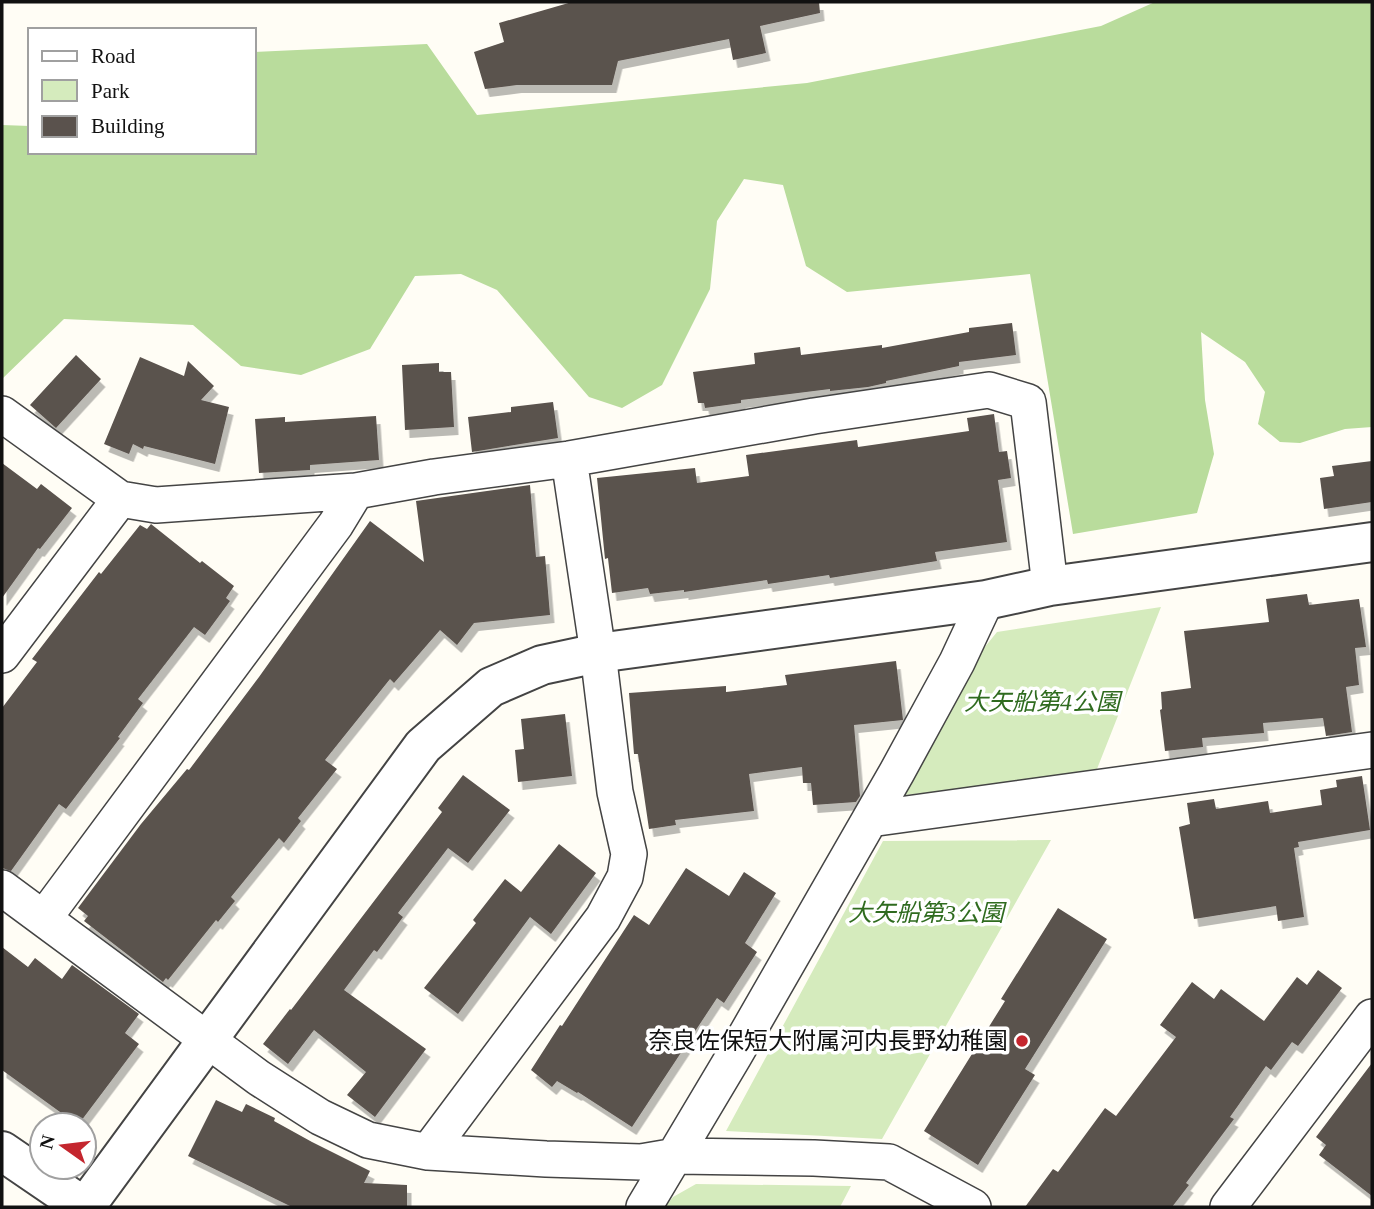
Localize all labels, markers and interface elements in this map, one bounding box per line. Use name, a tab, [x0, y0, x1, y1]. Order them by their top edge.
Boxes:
legend	[28, 28, 256, 154]
text: Road	[91, 44, 136, 68]
text: Park	[91, 79, 130, 103]
text: Building	[91, 114, 165, 138]
park label: 大矢船第4公園	[964, 689, 1123, 715]
park label: 大矢船第3公園	[848, 900, 1007, 926]
place label: 奈良佐保短大附属河内長野幼稚園	[648, 1028, 1008, 1054]
marker: 奈良佐保短大附属河内長野幼稚園	[1014, 1033, 1030, 1049]
north arrow	[28, 1111, 98, 1181]
text: N	[35, 1133, 59, 1151]

